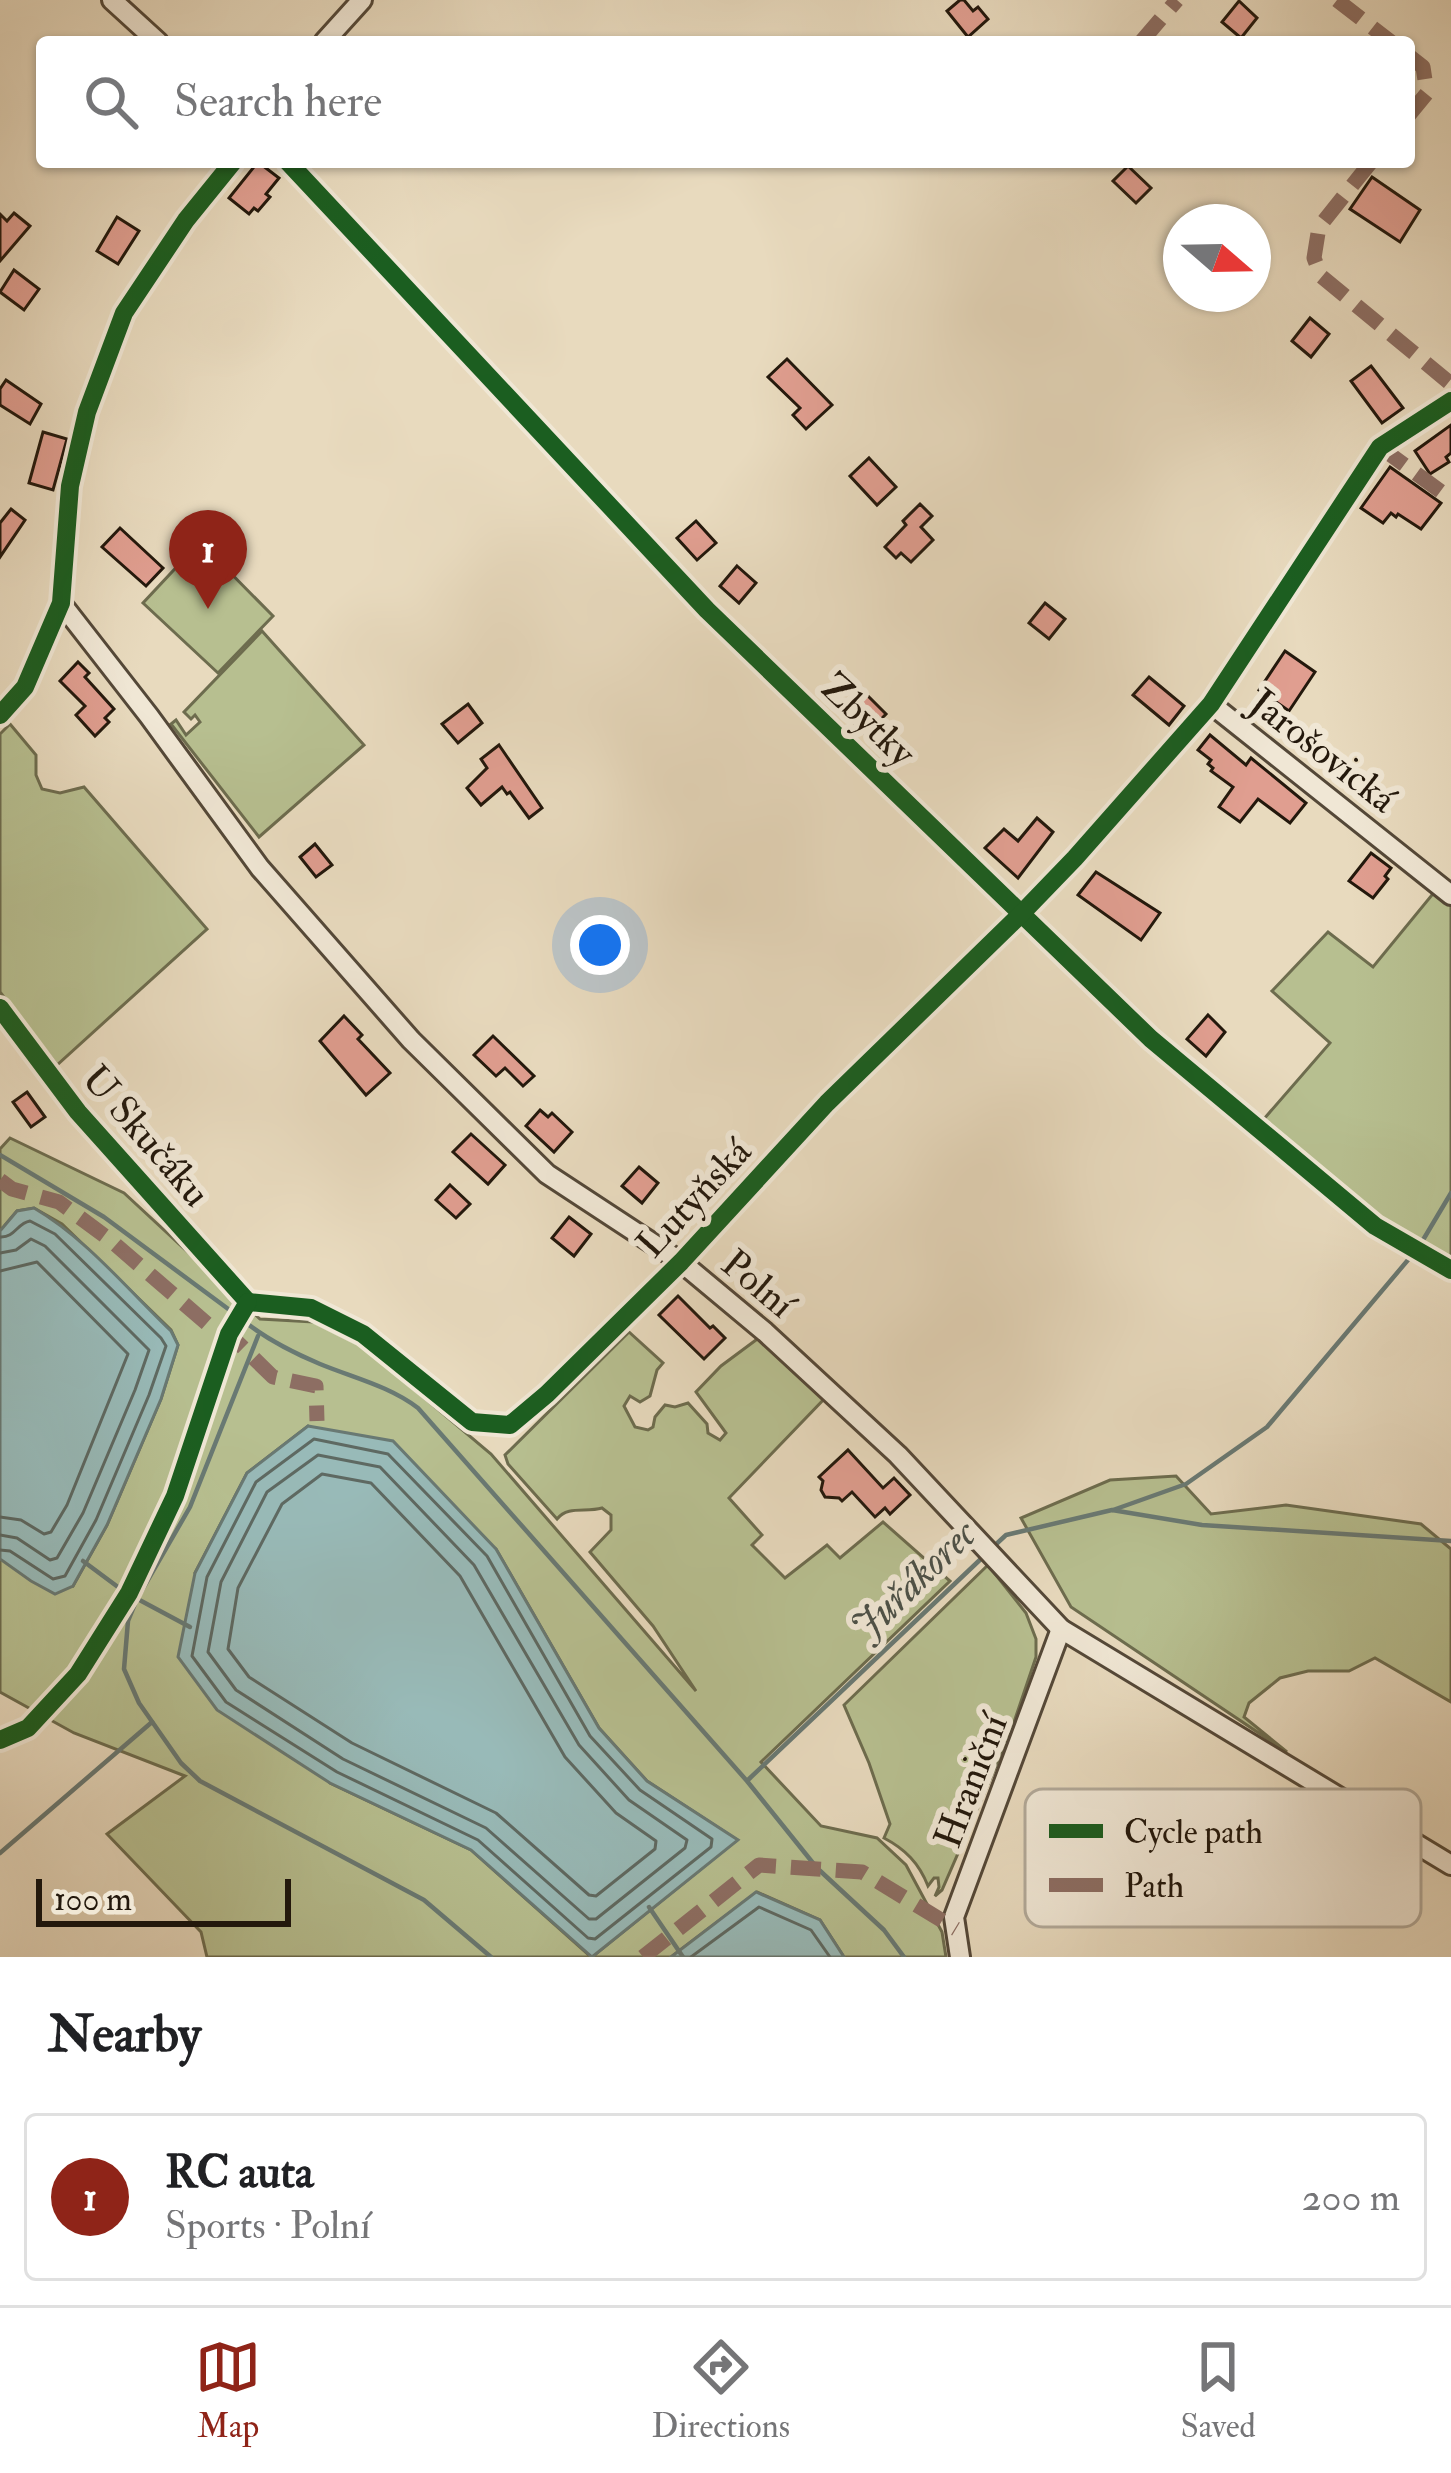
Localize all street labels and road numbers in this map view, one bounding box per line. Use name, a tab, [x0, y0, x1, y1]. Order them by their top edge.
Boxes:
street label: Zbytky	[810, 663, 927, 778]
street label: Jarošovická	[1239, 678, 1407, 824]
street label: U Skučáku	[71, 1055, 221, 1217]
street label: Lutyňská	[626, 1127, 762, 1268]
street label: Polní	[711, 1239, 807, 1330]
street label: Hraniční	[923, 1705, 1020, 1855]

